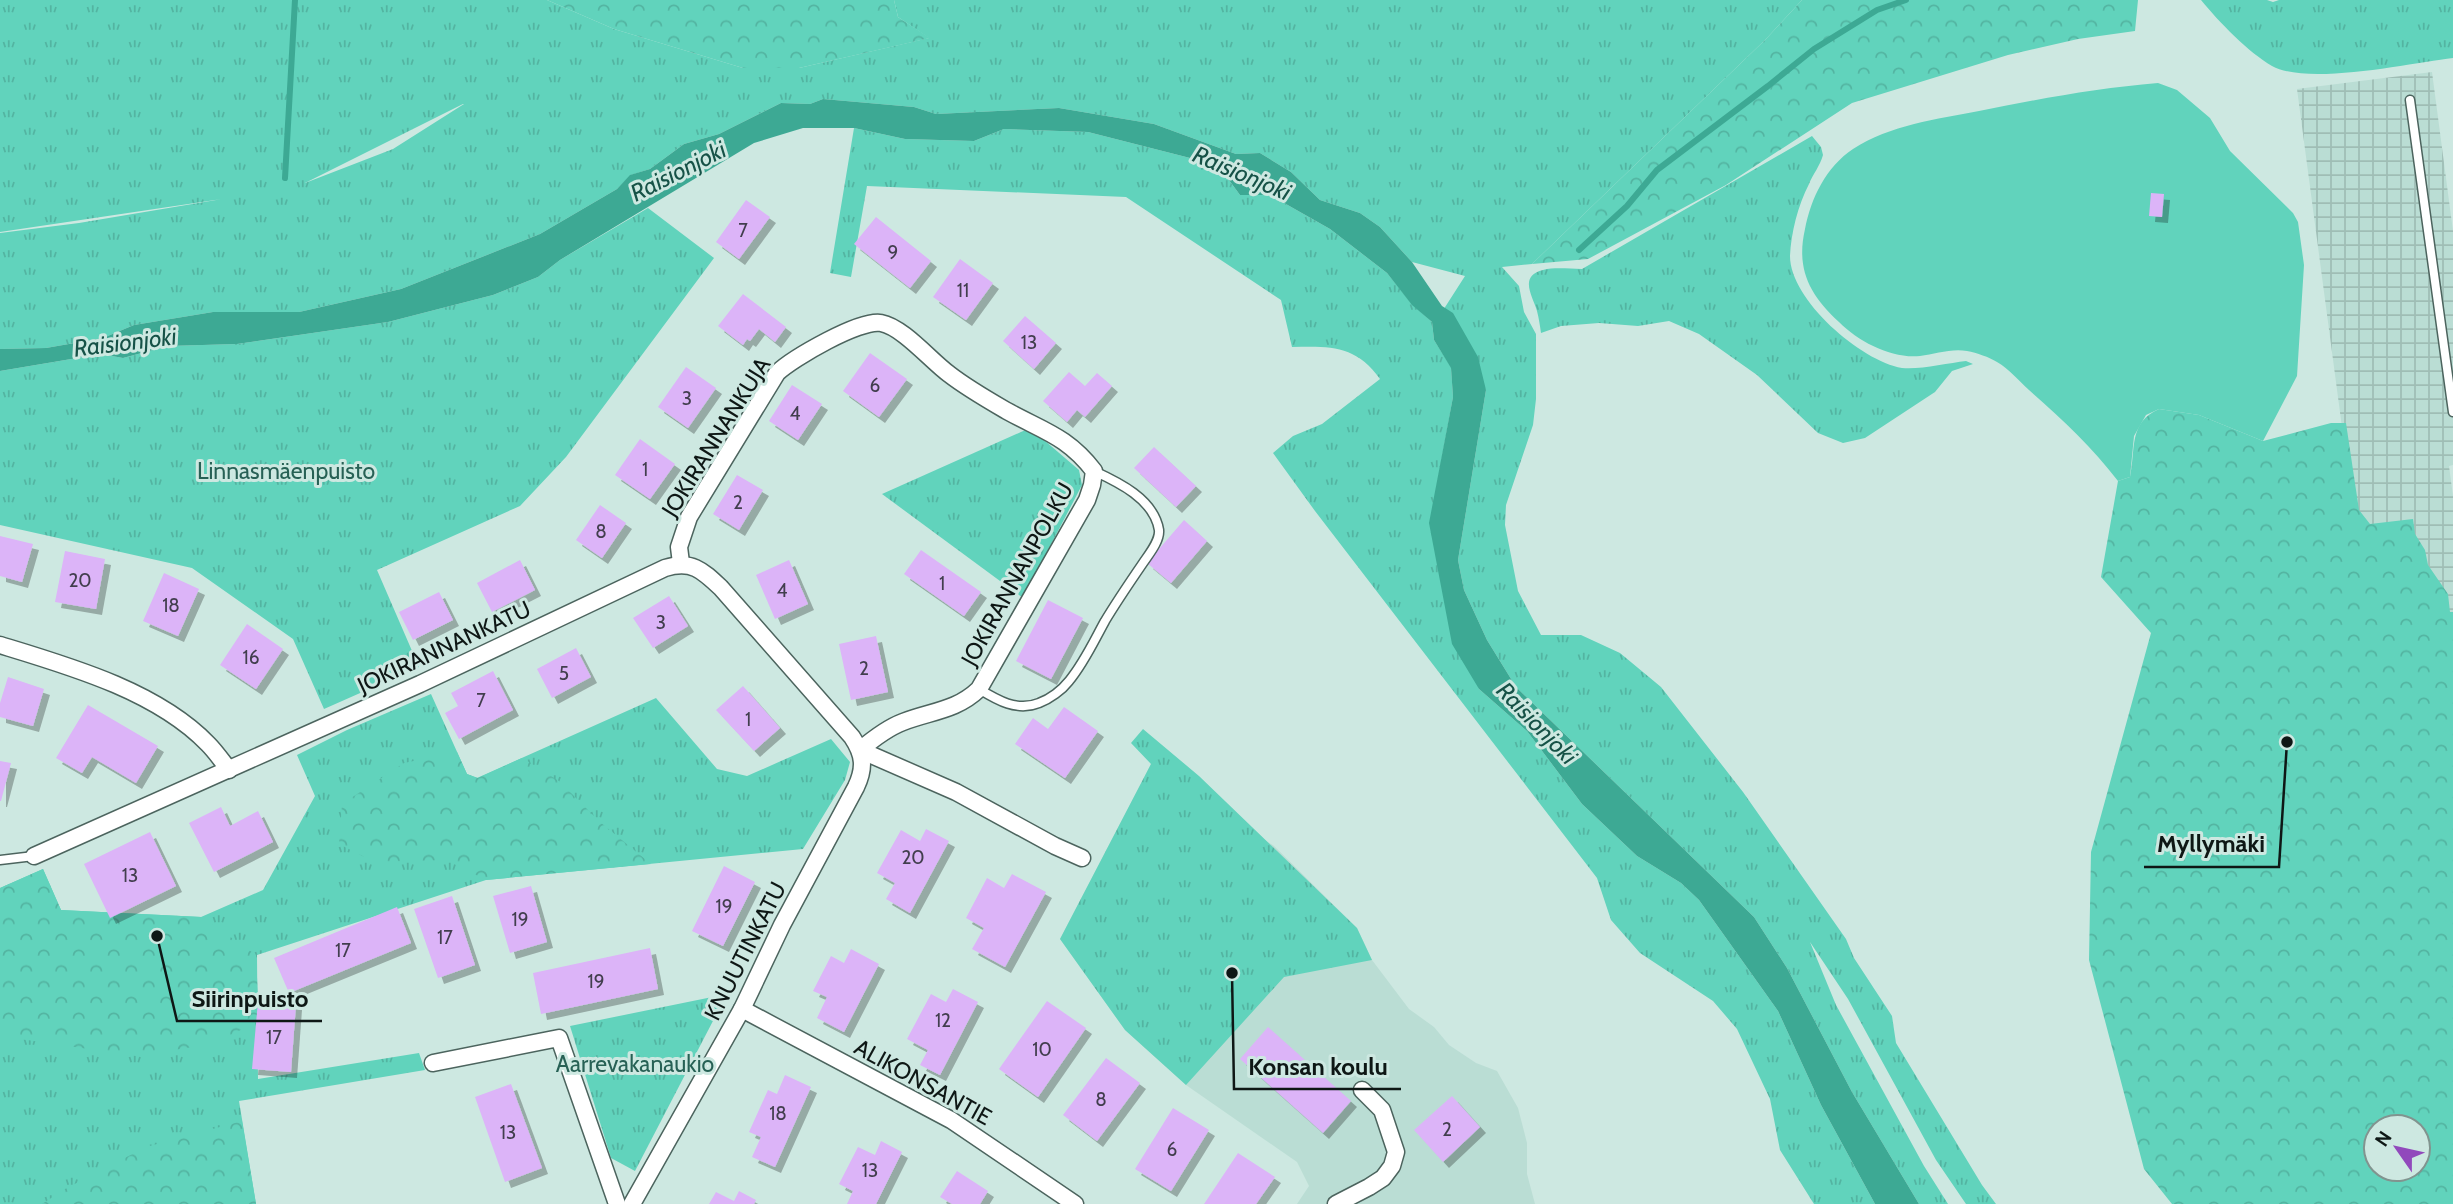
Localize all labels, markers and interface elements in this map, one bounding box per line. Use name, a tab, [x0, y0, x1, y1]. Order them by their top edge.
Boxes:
water label: Raisionjoki	[625, 134, 731, 207]
water label: Raisionjoki	[1189, 139, 1296, 207]
house number: 7	[738, 219, 748, 242]
house number: 9	[888, 241, 898, 264]
house number: 11	[957, 279, 969, 302]
water label: Raisionjoki	[72, 321, 179, 363]
house number: 13	[1021, 331, 1037, 354]
street label: JOKIRANNANKUJA	[655, 352, 776, 523]
house number: 6	[870, 374, 880, 397]
house number: 3	[682, 387, 692, 410]
house number: 4	[790, 402, 801, 425]
park label: Linnasmäenpuisto	[197, 457, 375, 485]
house number: 1	[642, 458, 648, 481]
street label: JOKIRANNANPOLKU	[955, 477, 1079, 671]
house number: 2	[733, 491, 743, 514]
house number: 8	[595, 520, 607, 543]
house number: 20	[68, 569, 92, 592]
house number: 1	[939, 572, 945, 595]
house number: 4	[777, 579, 788, 602]
house number: 18	[162, 594, 180, 617]
street label: JOKIRANNANKATU	[352, 595, 535, 700]
house number: 3	[656, 611, 666, 634]
house number: 16	[243, 646, 260, 669]
house number: 2	[859, 657, 869, 680]
house number: 5	[559, 662, 569, 685]
water label: Raisionjoki	[1491, 676, 1584, 771]
house number: 7	[476, 689, 486, 712]
house number: 1	[745, 708, 751, 731]
callout: Myllymäki	[2144, 822, 2279, 867]
text: Myllymäki	[2157, 829, 2265, 858]
house number: 20	[901, 846, 925, 869]
house number: 13	[122, 864, 138, 887]
street label: KNUUTINKATU	[698, 877, 792, 1025]
house number: 19	[716, 895, 733, 918]
house number: 19	[512, 908, 529, 931]
house number: 17	[437, 926, 453, 949]
house number: 17	[335, 939, 351, 962]
house number: 19	[588, 970, 605, 993]
callout: Siirinpuisto	[177, 976, 322, 1021]
text: Siirinpuisto	[191, 984, 309, 1013]
house number: 12	[935, 1009, 951, 1032]
house number: 17	[266, 1026, 282, 1049]
street label: ALIKONSANTIE	[850, 1033, 996, 1131]
house number: 10	[1032, 1038, 1052, 1061]
callout: Konsan koulu	[1234, 1044, 1401, 1089]
park label: Aarrevakanaukio	[556, 1050, 714, 1078]
text: Konsan koulu	[1248, 1052, 1388, 1081]
house number: 8	[1095, 1088, 1107, 1111]
house number: 18	[769, 1102, 787, 1125]
north arrow	[2362, 1113, 2432, 1183]
house number: 2	[1442, 1118, 1452, 1141]
house number: 13	[500, 1121, 516, 1144]
text: N	[2370, 1127, 2397, 1151]
house number: 6	[1167, 1138, 1177, 1161]
house number: 13	[862, 1159, 878, 1182]

